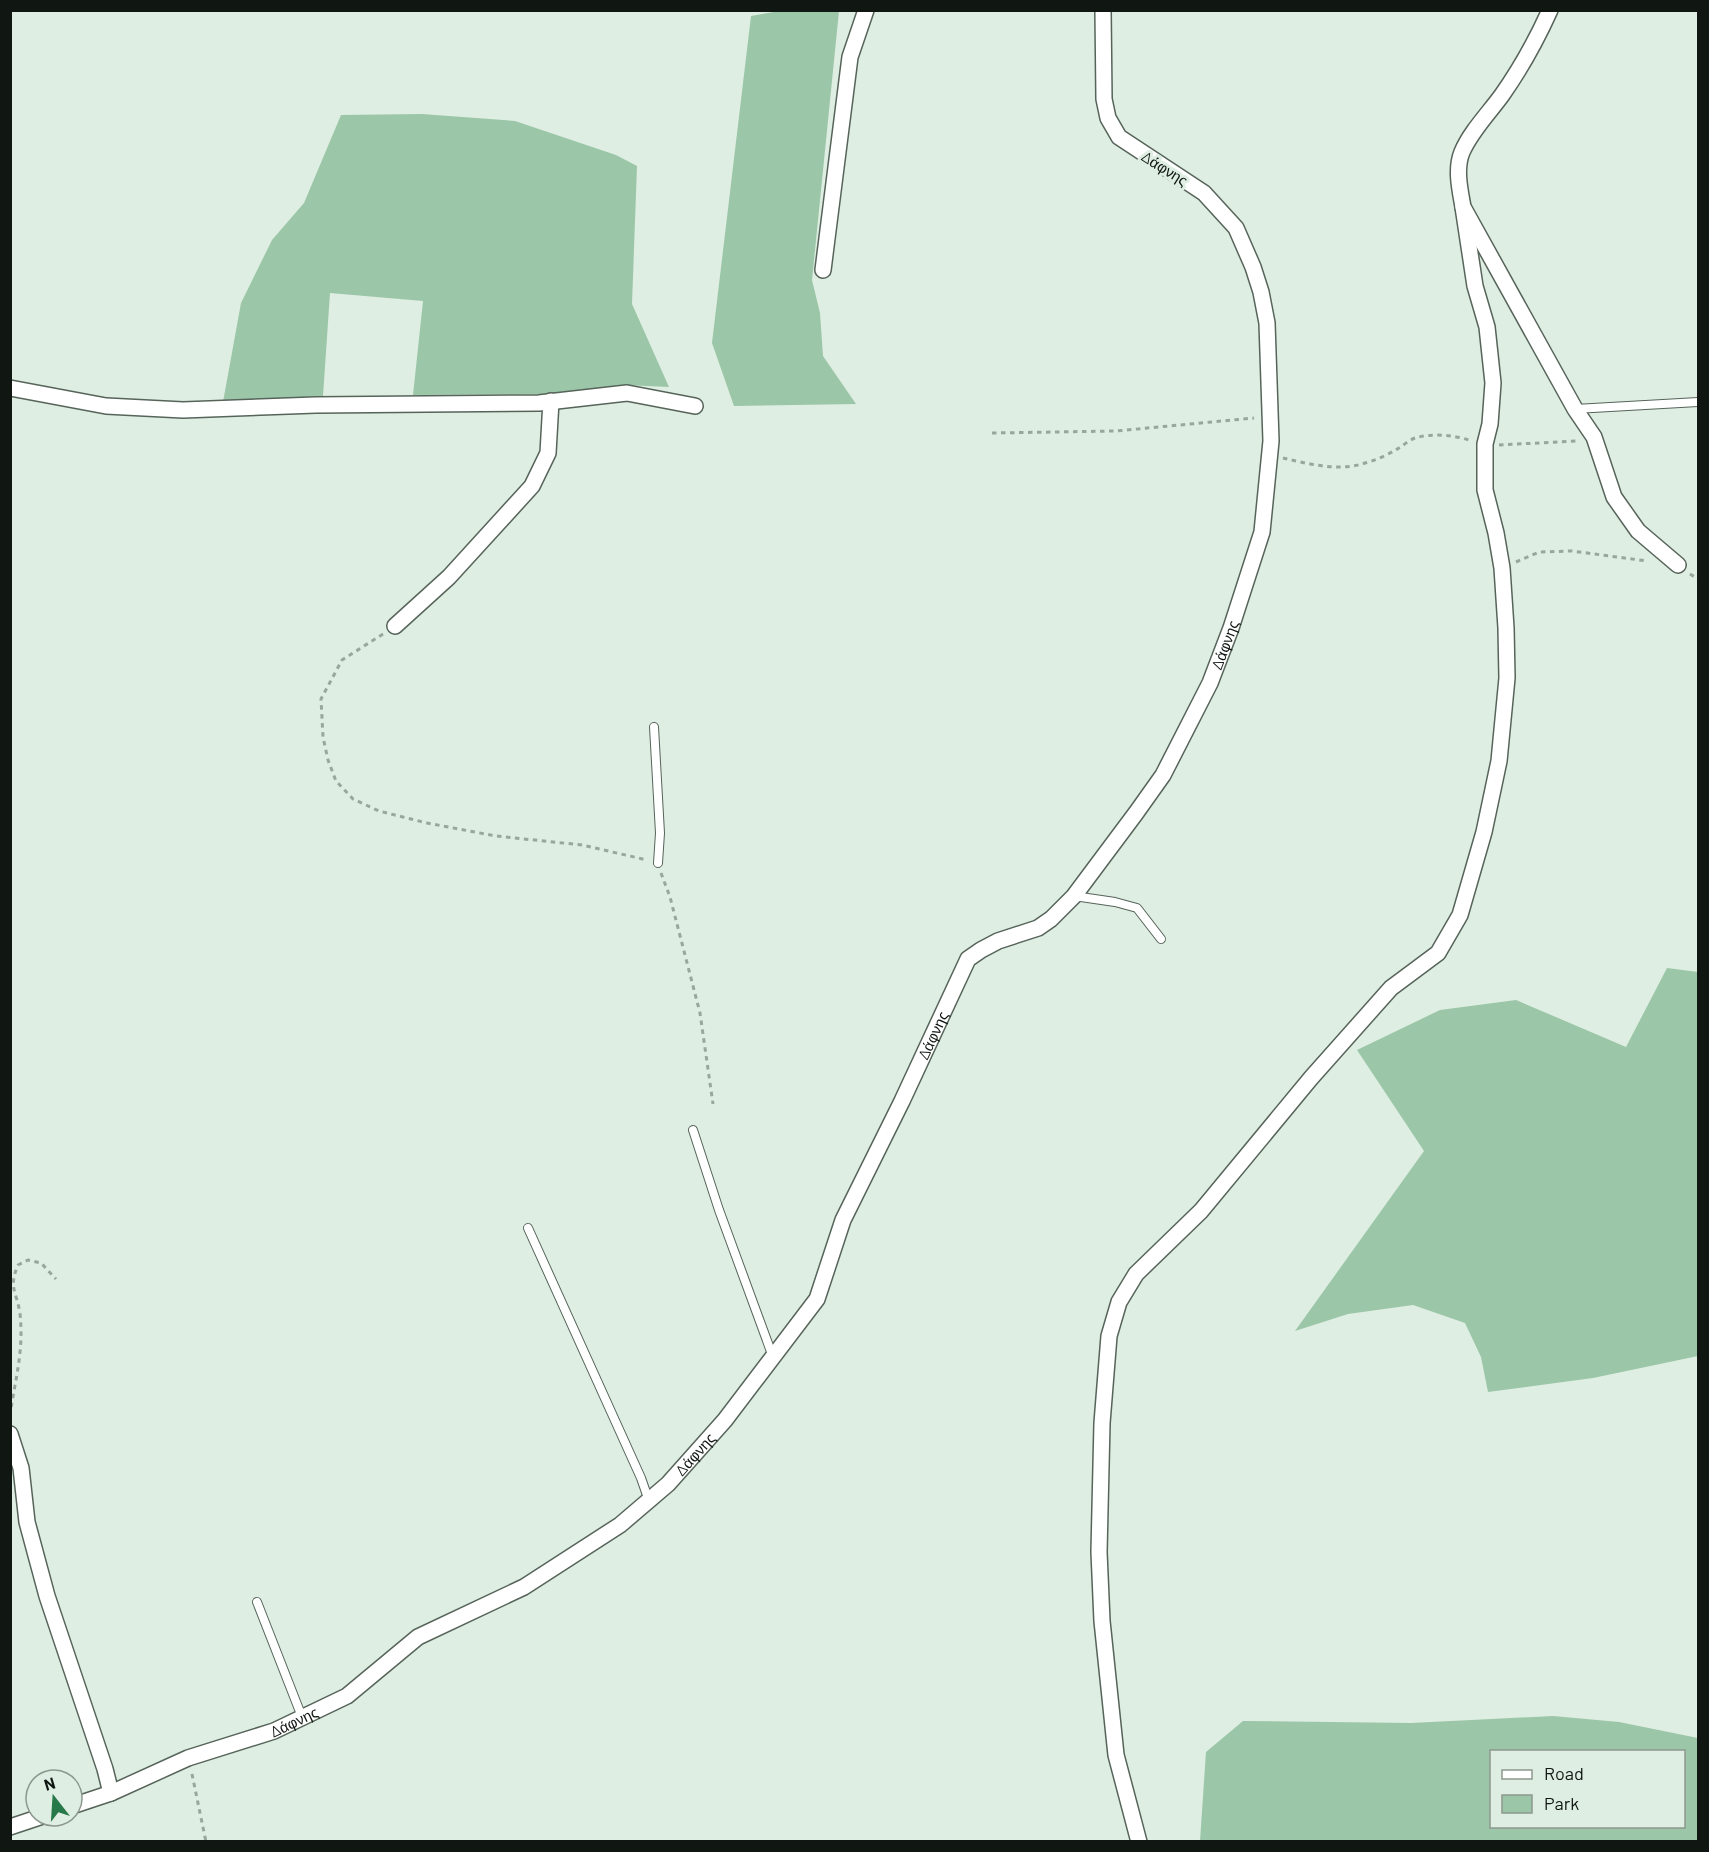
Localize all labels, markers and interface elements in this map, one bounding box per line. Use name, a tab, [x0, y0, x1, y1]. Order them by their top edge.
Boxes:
street label: Δάφνης	[1139, 147, 1191, 189]
street label: Δάφνης	[1207, 618, 1242, 672]
street label: Δάφνης	[914, 1008, 952, 1062]
street label: Δάφνης	[671, 1429, 718, 1479]
street label: Δάφνης	[267, 1702, 321, 1741]
legend	[1490, 1750, 1685, 1828]
text: Road	[1544, 1762, 1584, 1784]
north arrow	[24, 1768, 84, 1828]
text: N	[42, 1773, 57, 1794]
text: Park	[1544, 1792, 1579, 1814]

